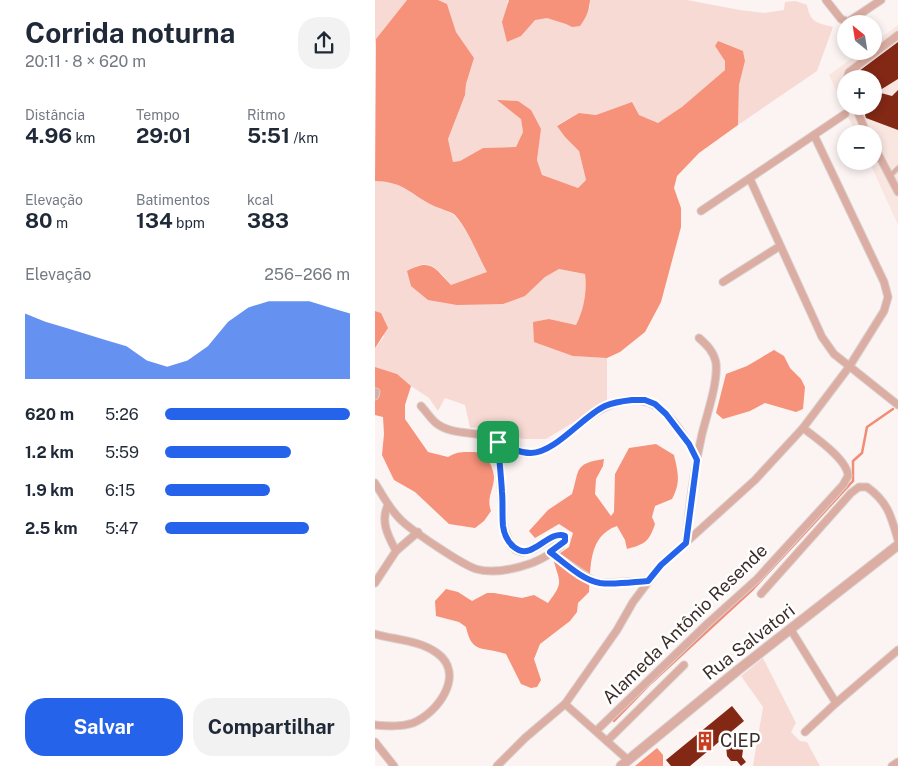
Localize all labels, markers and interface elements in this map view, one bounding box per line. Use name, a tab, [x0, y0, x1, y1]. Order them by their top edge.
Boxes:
north arrow	[837, 15, 883, 60]
map controls	[837, 15, 882, 170]
text: Corrida noturna	[25, 16, 235, 49]
button: share	[298, 17, 350, 69]
text: 20:11 · 8 × 620 m	[25, 52, 146, 71]
button: +	[837, 70, 882, 115]
text: Distância	[25, 107, 85, 123]
text: Tempo	[136, 107, 180, 123]
text: Ritmo	[247, 107, 285, 123]
text: 4.96	[25, 123, 72, 148]
text: 29:01	[136, 123, 191, 148]
text: 5:51	[247, 123, 290, 148]
button: −	[837, 125, 882, 170]
text: km	[72, 130, 95, 146]
text: /km	[290, 130, 318, 146]
text: Elevação	[25, 192, 83, 208]
text: Batimentos	[136, 192, 210, 208]
text: kcal	[247, 192, 274, 208]
text: 80	[25, 208, 53, 233]
text: 134	[136, 208, 173, 233]
text: 383	[247, 208, 289, 233]
text: m	[53, 215, 68, 231]
text: bpm	[173, 215, 205, 231]
text: Elevação	[25, 265, 91, 284]
text: 256–266 m	[264, 265, 350, 284]
text: 620 m	[25, 405, 74, 424]
text: 5:26	[105, 405, 139, 424]
pin	[477, 421, 519, 463]
icon: arrive	[484, 428, 512, 456]
text: 1.2 km	[25, 443, 74, 462]
text: 5:59	[105, 443, 139, 462]
text: 1.9 km	[25, 481, 74, 500]
text: 6:15	[105, 481, 135, 500]
text: 2.5 km	[25, 519, 77, 538]
text: 5:47	[105, 519, 138, 538]
street label: Alameda Antônio Resende	[598, 539, 771, 708]
street label: Rua Salvatori	[699, 599, 799, 684]
button: Salvar	[25, 698, 183, 756]
button: Compartilhar	[193, 698, 350, 756]
building icon: CIEP	[694, 730, 716, 752]
place label: CIEP	[720, 730, 760, 751]

